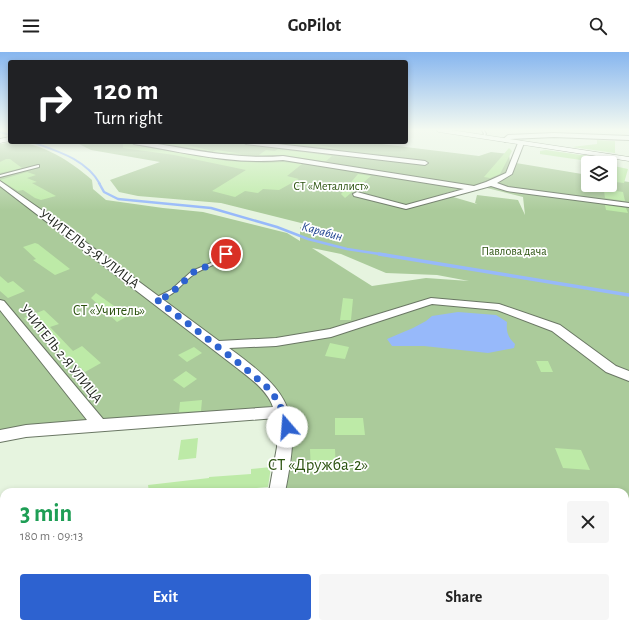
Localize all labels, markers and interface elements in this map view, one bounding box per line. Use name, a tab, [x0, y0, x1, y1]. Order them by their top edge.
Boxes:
icon: menu	[20, 15, 42, 37]
icon: search	[587, 15, 609, 37]
text: GoPilot	[288, 17, 341, 35]
icon: right	[28, 76, 80, 128]
text: 120 m	[94, 77, 159, 105]
text: Turn right	[94, 110, 163, 128]
map controls	[581, 156, 617, 192]
button: layers	[581, 156, 617, 192]
park label: СТ «Металлист»	[293, 180, 369, 192]
street label: УЧИТЕЛЬ 3-Я УЛИЦА	[36, 207, 142, 291]
water label: Карабин	[300, 220, 344, 244]
pin	[209, 237, 243, 271]
icon: arrive	[215, 243, 237, 265]
park label: Павлова дача	[481, 245, 547, 257]
street label: УЧИТЕЛЬ 2-Я УЛИЦА	[17, 302, 105, 406]
park label: СТ «Учитель»	[73, 304, 145, 318]
position arrow	[266, 406, 308, 448]
park label: СТ «Дружба-2»	[268, 456, 368, 474]
button: close	[567, 501, 609, 543]
text: 3 min	[20, 502, 72, 526]
text: 180 m · 09:13	[20, 530, 83, 543]
button: Exit	[20, 574, 311, 620]
button: Share	[319, 574, 609, 620]

